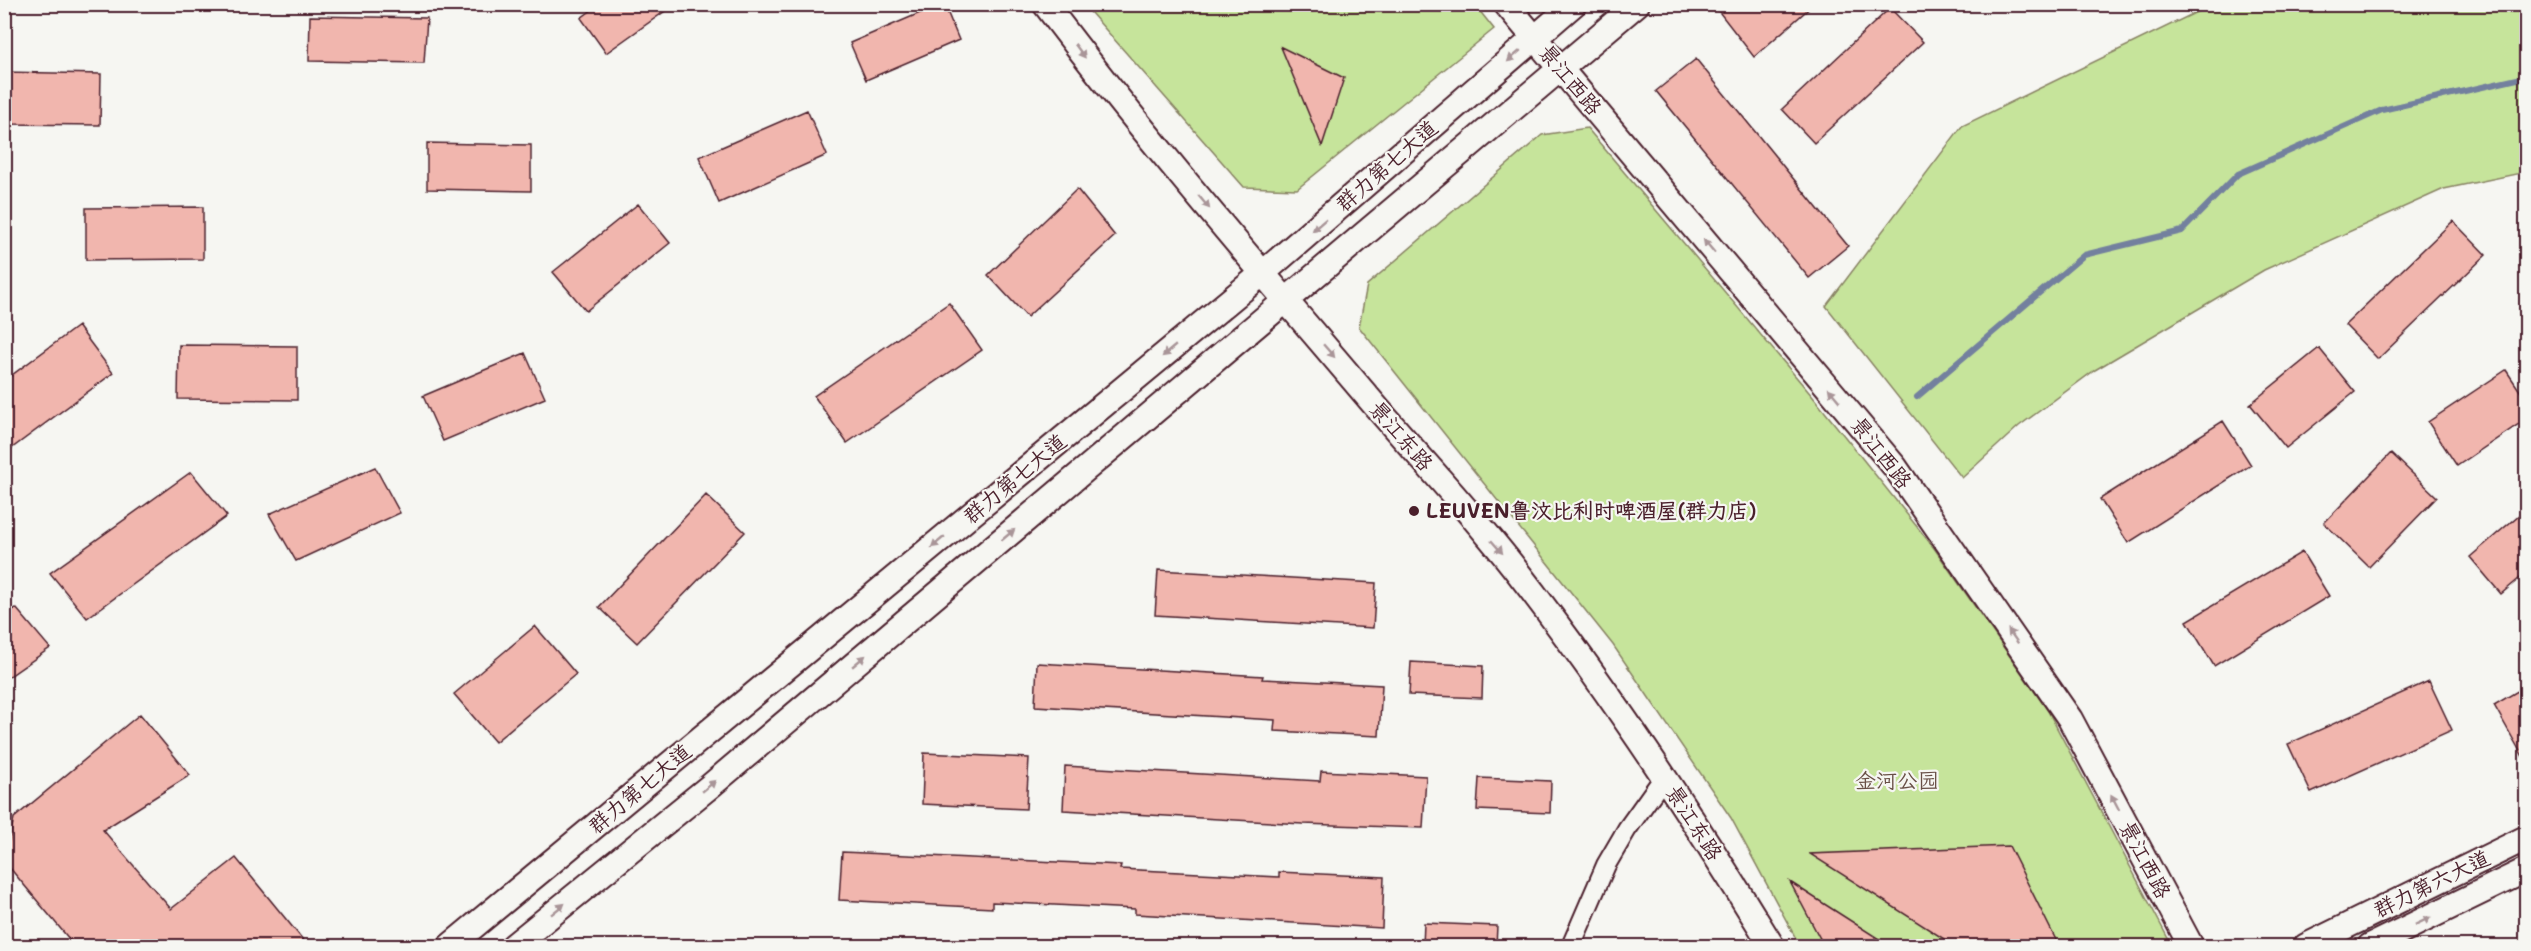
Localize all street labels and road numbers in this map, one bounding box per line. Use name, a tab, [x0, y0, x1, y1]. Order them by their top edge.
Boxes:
street label: 景江西路	[1534, 38, 1608, 120]
street label: 群力第七大道	[1330, 113, 1442, 216]
street label: 景江东路	[1364, 394, 1440, 476]
street label: 景江西路	[1846, 411, 1919, 493]
street label: 群力第七大道	[957, 427, 1071, 529]
street label: 群力第七大道	[582, 737, 696, 839]
street label: 景江东路	[1661, 780, 1729, 865]
street label: 景江西路	[2115, 816, 2178, 903]
street label: 群力第六大道	[2369, 843, 2494, 922]

